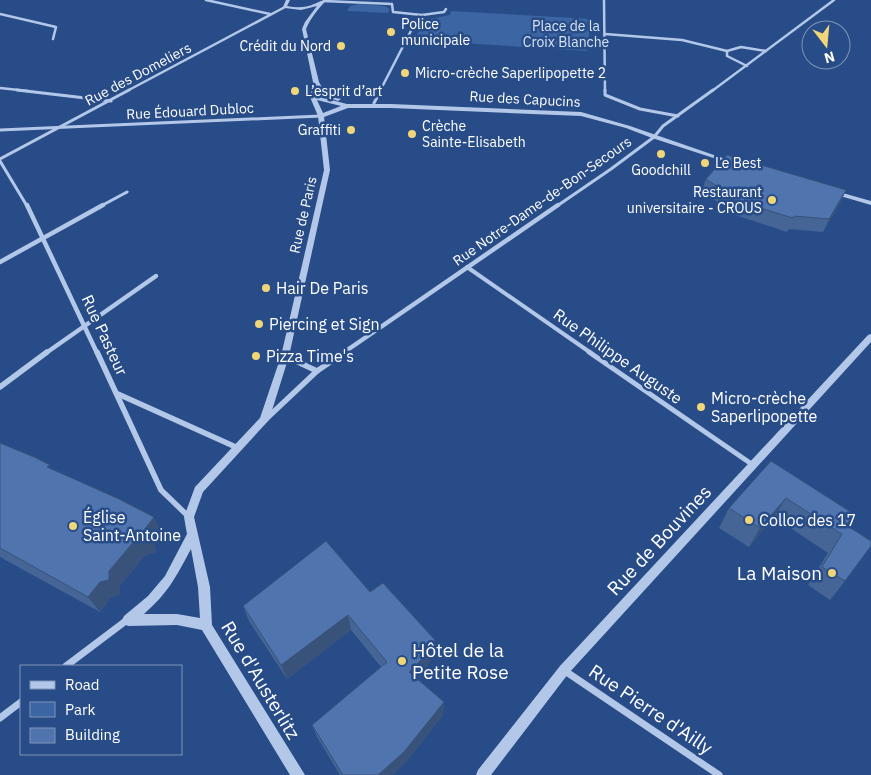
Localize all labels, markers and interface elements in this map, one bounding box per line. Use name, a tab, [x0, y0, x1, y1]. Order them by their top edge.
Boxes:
place label: Police municipale	[401, 15, 471, 49]
park label: Place de la Croix Blanche	[523, 17, 610, 51]
north arrow	[801, 20, 851, 70]
marker: Police municipale	[385, 26, 397, 38]
place label: Crédit du Nord	[239, 37, 331, 55]
street label: Rue des Domeliers	[82, 38, 194, 110]
marker: Crédit du Nord	[335, 40, 347, 52]
text: N	[822, 47, 837, 68]
place label: Micro-crèche Saperlipopette 2	[415, 64, 606, 82]
marker: Micro-crèche Saperlipopette 2	[399, 67, 411, 79]
place label: L’esprit d’art	[305, 82, 383, 100]
marker: L’esprit d’art	[289, 85, 301, 97]
street label: Rue des Capucins	[469, 87, 581, 111]
street label: Rue Édouard Dubloc	[126, 98, 254, 123]
place label: Crèche Sainte-Elisabeth	[422, 117, 526, 151]
place label: Graffiti	[298, 121, 341, 139]
marker: Graffiti	[345, 124, 357, 136]
marker: Crèche Sainte-Elisabeth	[406, 128, 418, 140]
street label: Rue Notre-Dame-de-Bon-Secours	[449, 132, 635, 270]
marker: Goodchill	[655, 148, 667, 160]
place label: Le Best	[715, 154, 761, 172]
marker: Le Best	[699, 157, 711, 169]
place label: Goodchill	[631, 161, 691, 179]
street label: Rue de Paris	[285, 175, 321, 255]
place label: Restaurant universitaire - CROUS	[627, 183, 762, 217]
marker: Restaurant universitaire - CROUS	[766, 194, 778, 206]
place label: Hair De Paris	[276, 278, 369, 298]
marker: Hair De Paris	[260, 282, 272, 294]
street label: Rue Pasteur	[78, 291, 132, 379]
street label: Rue Philippe Auguste	[550, 304, 687, 408]
place label: Piercing et Sign	[269, 314, 380, 334]
marker: Piercing et Sign	[253, 318, 265, 330]
place label: Pizza Time's	[266, 346, 354, 366]
marker: Pizza Time's	[250, 350, 262, 362]
place label: Micro-crèche Saperlipopette	[711, 388, 817, 426]
marker: Micro-crèche Saperlipopette	[695, 401, 707, 413]
street label: Rue de Bouvines	[602, 480, 716, 600]
place label: Église Saint-Antoine	[83, 506, 181, 545]
place label: Colloc des 17	[759, 510, 856, 530]
marker: Colloc des 17	[743, 514, 755, 526]
marker: Église Saint-Antoine	[67, 520, 79, 532]
place label: La Maison	[737, 561, 822, 585]
marker: La Maison	[826, 567, 838, 579]
street label: Rue d'Austerlitz	[216, 616, 306, 744]
place label: Hôtel de la Petite Rose	[412, 638, 509, 684]
marker: Hôtel de la Petite Rose	[396, 655, 408, 667]
street label: Rue Pierre d'Ailly	[584, 659, 718, 760]
legend	[20, 665, 182, 755]
text: Road	[65, 675, 100, 694]
text: Park	[65, 700, 95, 719]
text: Building	[65, 725, 120, 744]

